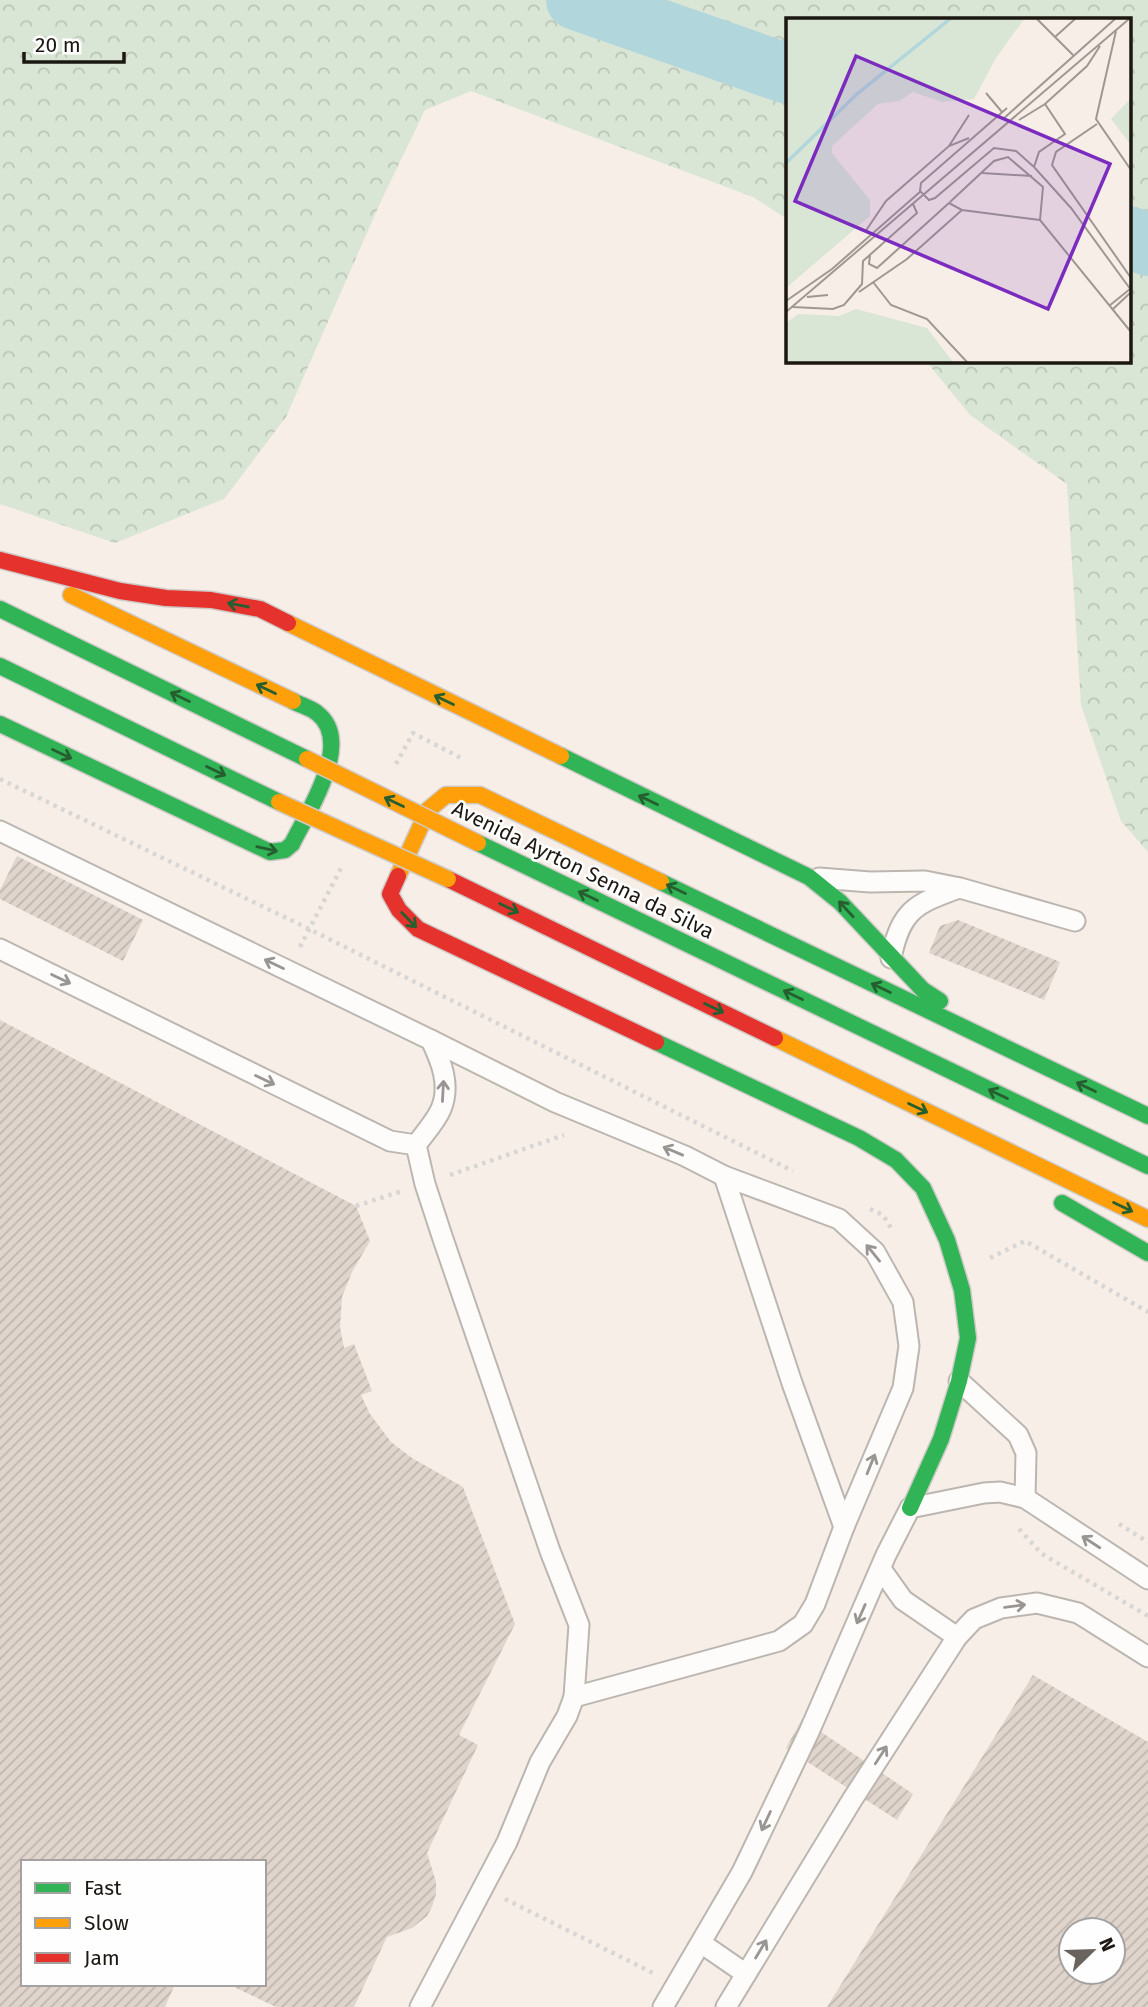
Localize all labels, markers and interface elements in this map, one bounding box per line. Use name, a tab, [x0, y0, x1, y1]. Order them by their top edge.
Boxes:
inset map	[786, 18, 1130, 362]
scale bar	[24, 21, 124, 65]
text: 20 m	[35, 32, 81, 58]
one-way arrow	[227, 598, 250, 611]
one-way arrow	[256, 681, 277, 695]
one-way arrow	[170, 690, 191, 703]
one-way arrow	[434, 692, 455, 706]
one-way arrow	[51, 747, 72, 761]
one-way arrow	[205, 764, 226, 778]
one-way arrow	[638, 793, 659, 807]
one-way arrow	[384, 794, 405, 808]
street label: Avenida Ayrton Senna da Silva	[448, 795, 718, 945]
one-way arrow	[256, 843, 278, 856]
one-way arrow	[666, 882, 687, 896]
one-way arrow	[578, 889, 599, 902]
one-way arrow	[838, 900, 854, 918]
one-way arrow	[498, 902, 519, 916]
one-way arrow	[400, 911, 417, 928]
one-way arrow	[264, 957, 285, 970]
one-way arrow	[50, 973, 71, 987]
one-way arrow	[871, 981, 892, 994]
one-way arrow	[783, 987, 804, 1001]
one-way arrow	[703, 1002, 724, 1016]
one-way arrow	[254, 1073, 275, 1087]
one-way arrow	[1076, 1079, 1097, 1092]
one-way arrow	[437, 1080, 450, 1103]
one-way arrow	[988, 1086, 1009, 1100]
one-way arrow	[907, 1102, 928, 1116]
one-way arrow	[663, 1144, 684, 1157]
one-way arrow	[1112, 1201, 1133, 1215]
one-way arrow	[865, 1244, 880, 1262]
one-way arrow	[865, 1454, 878, 1475]
one-way arrow	[1082, 1535, 1101, 1549]
one-way arrow	[1003, 1599, 1026, 1612]
one-way arrow	[854, 1603, 867, 1624]
one-way arrow	[875, 1746, 889, 1766]
one-way arrow	[759, 1810, 772, 1831]
legend	[21, 1860, 266, 1986]
text: Fast	[84, 1875, 122, 1901]
text: Slow	[84, 1910, 129, 1936]
north arrow	[1057, 1916, 1127, 1986]
text: N	[1094, 1934, 1120, 1955]
one-way arrow	[755, 1939, 769, 1959]
text: Jam	[84, 1945, 120, 1971]

